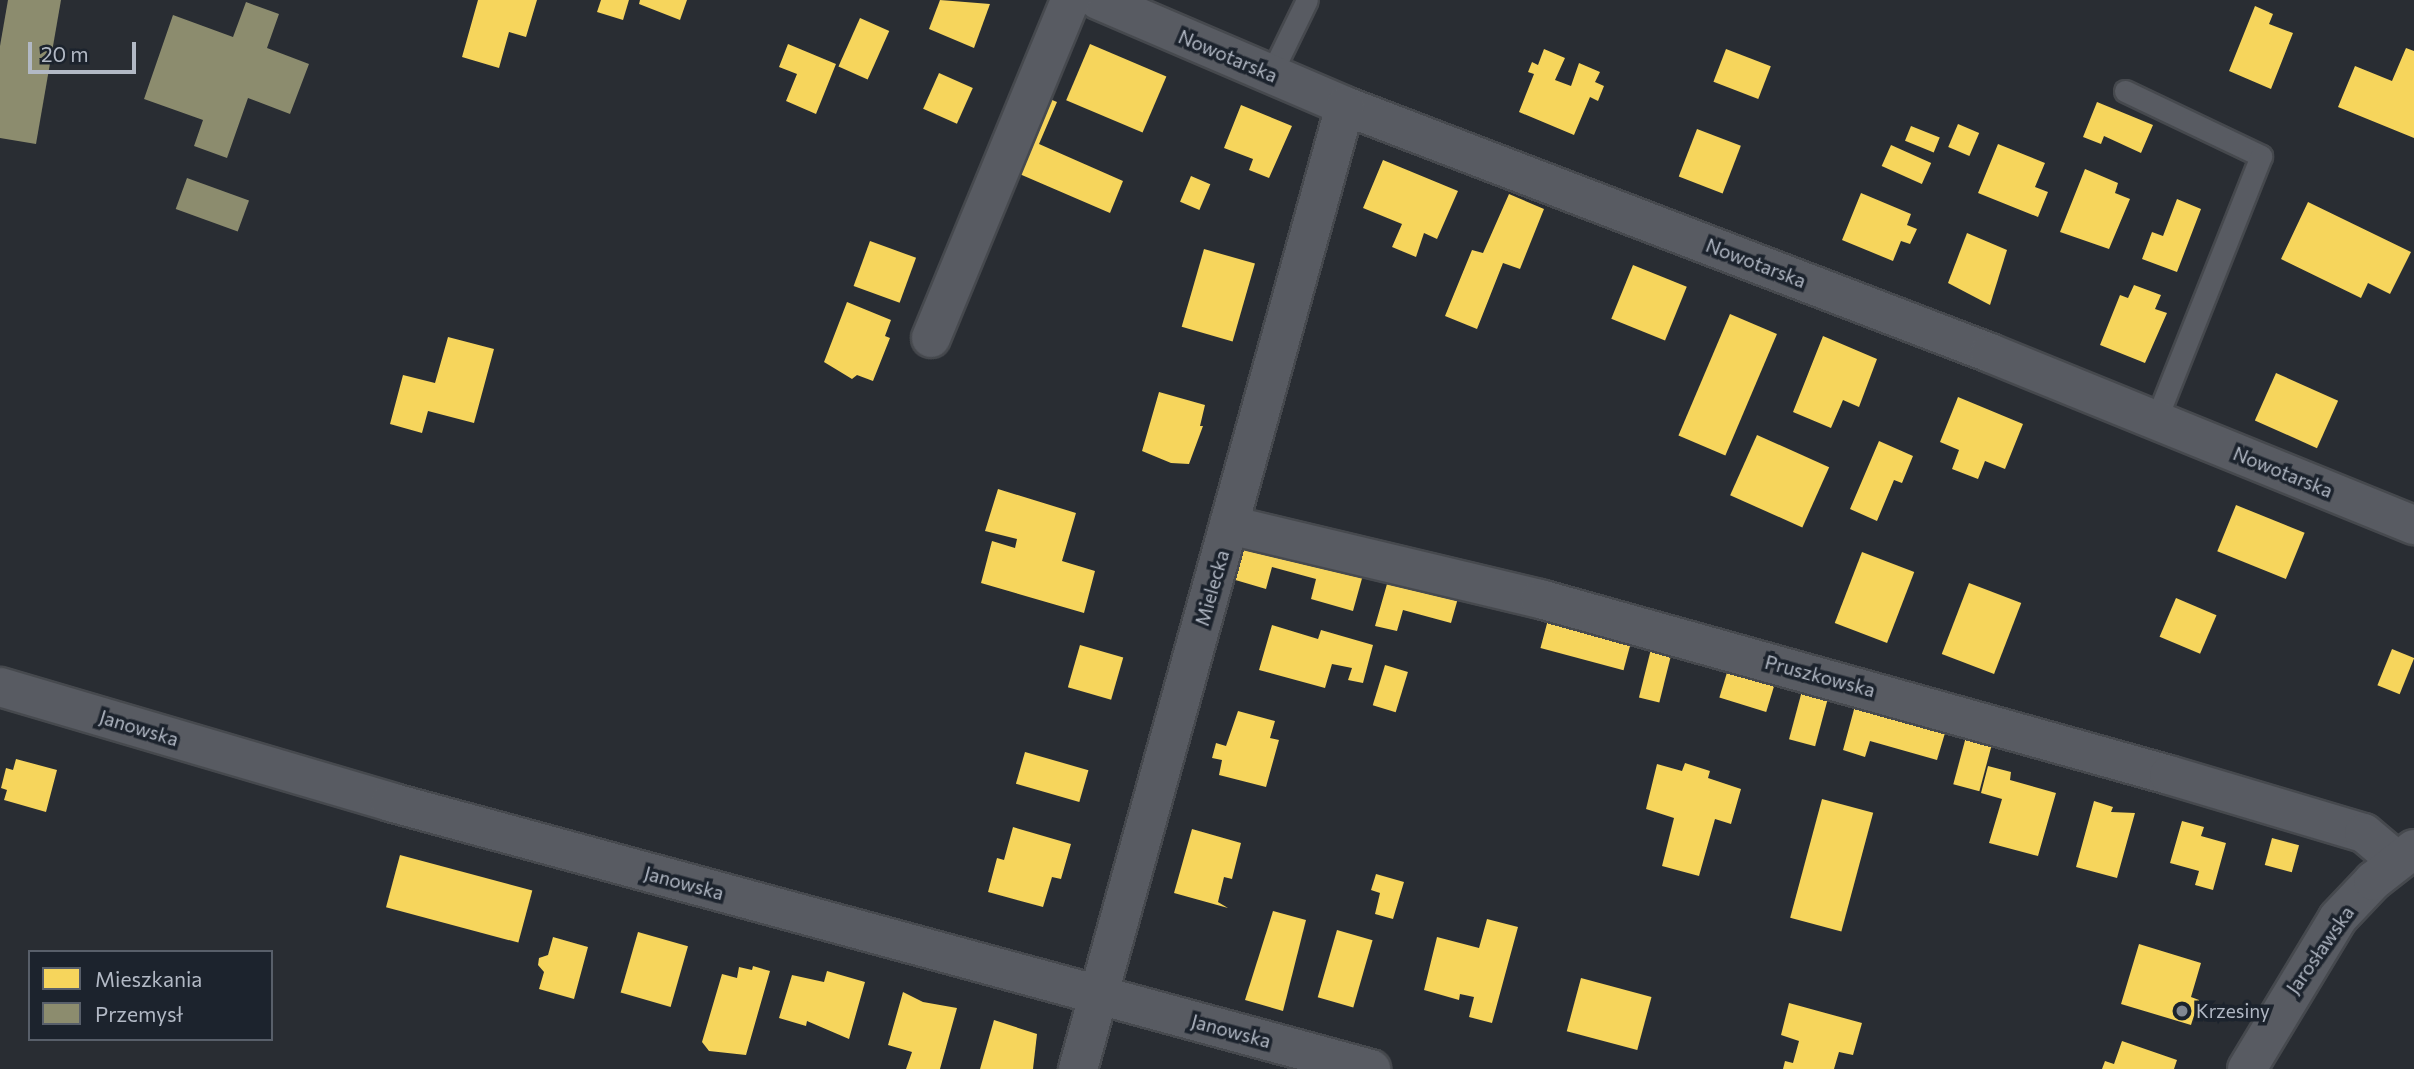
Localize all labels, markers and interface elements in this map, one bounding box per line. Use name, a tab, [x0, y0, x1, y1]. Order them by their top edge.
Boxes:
street label: Nowotarska	[1175, 25, 1281, 87]
scale bar	[32, 28, 140, 72]
text: 20 m	[41, 41, 89, 66]
street label: Nowotarska	[1703, 233, 1809, 293]
street label: Nowotarska	[2230, 442, 2336, 502]
street label: Mielecka	[1190, 548, 1234, 628]
street label: Pruszkowska	[1762, 650, 1878, 702]
street label: Janowska	[97, 705, 181, 751]
street label: Janowska	[642, 861, 726, 905]
street label: Jarosławska	[2281, 902, 2359, 998]
legend	[28, 950, 273, 1041]
text: Mieszkania	[95, 966, 202, 991]
place label: Krzesiny	[2196, 1000, 2270, 1022]
text: Przemysł	[95, 1001, 183, 1026]
marker: Krzesiny	[2174, 1003, 2190, 1019]
street label: Janowska	[1189, 1009, 1273, 1053]

